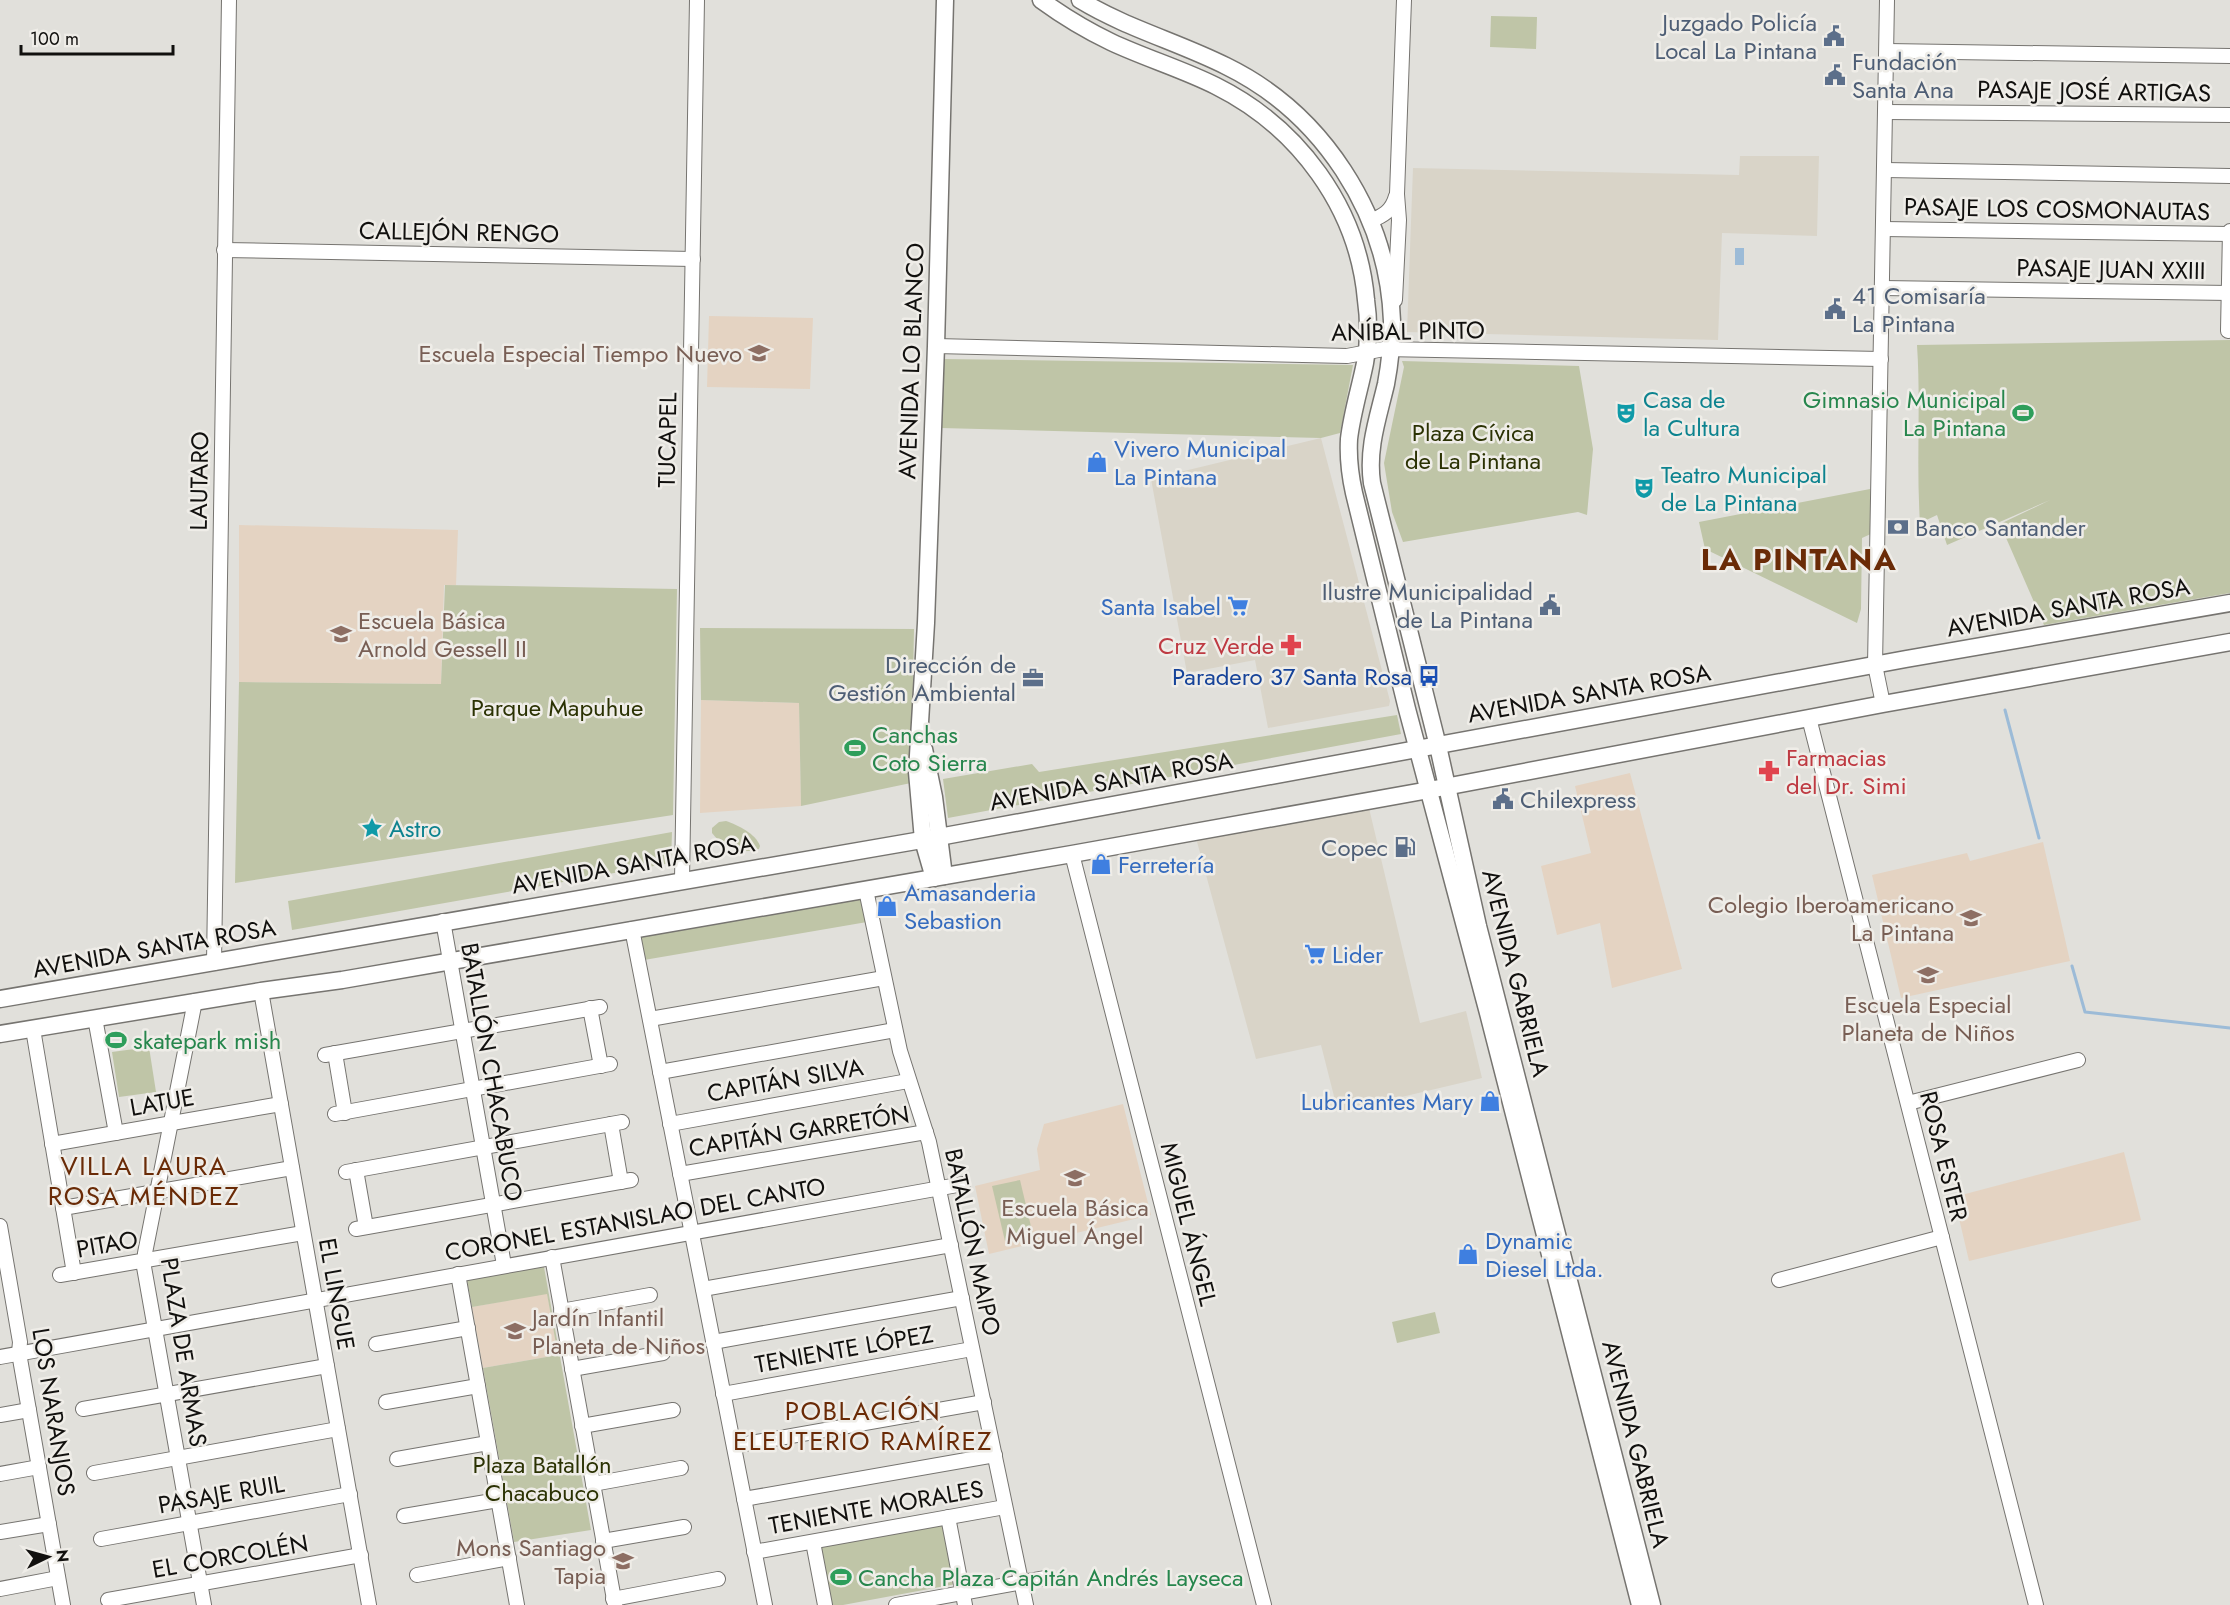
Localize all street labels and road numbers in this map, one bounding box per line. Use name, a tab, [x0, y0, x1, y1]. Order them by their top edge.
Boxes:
street label: PASAJE JOSÉ ARTIGAS	[1977, 71, 2211, 111]
street label: PASAJE LOS COSMONAUTAS	[1904, 189, 2210, 229]
street label: CALLEJÓN RENGO	[359, 213, 559, 251]
street label: AVENIDA LO BLANCO	[889, 242, 933, 480]
street label: PASAJE JUAN XXIII	[2016, 250, 2206, 288]
street label: ANÍBAL PINTO	[1331, 312, 1485, 350]
street label: TUCAPEL	[649, 392, 685, 488]
street label: LAUTARO	[181, 431, 217, 531]
street label: AVENIDA SANTA ROSA	[1944, 568, 2193, 646]
street label: AVENIDA SANTA ROSA	[1465, 654, 1714, 732]
street label: AVENIDA SANTA ROSA	[987, 742, 1236, 820]
street label: AVENIDA SANTA ROSA	[509, 825, 758, 903]
street label: AVENIDA GABRIELA	[1473, 866, 1559, 1081]
street label: AVENIDA SANTA ROSA	[30, 909, 279, 987]
street label: BATALLÓN CHACABUCO	[452, 940, 532, 1204]
street label: CAPITÁN SILVA	[704, 1049, 866, 1111]
street label: LATUE	[127, 1079, 197, 1125]
street label: ROSA ESTER	[1911, 1087, 1977, 1225]
street label: CAPITÁN GARRETÓN	[686, 1096, 912, 1166]
street label: MIGUEL ÁNGEL	[1152, 1139, 1226, 1310]
street label: BATALLÓN MAIPO	[936, 1145, 1010, 1339]
street label: CORONEL ESTANISLAO DEL CANTO	[442, 1168, 828, 1270]
street label: PITAO	[73, 1221, 141, 1267]
street label: EL LINGUE	[310, 1235, 364, 1353]
street label: PLAZA DE ARMAS	[152, 1255, 216, 1449]
street label: TENIENTE LÓPEZ	[752, 1316, 936, 1382]
street label: LOS NARANJOS	[23, 1326, 85, 1498]
street label: AVENIDA GABRIELA	[1593, 1337, 1679, 1552]
street label: PASAJE RUIL	[155, 1466, 287, 1522]
street label: TENIENTE MORALES	[766, 1471, 986, 1543]
street label: EL CORCOLÉN	[149, 1525, 311, 1587]

